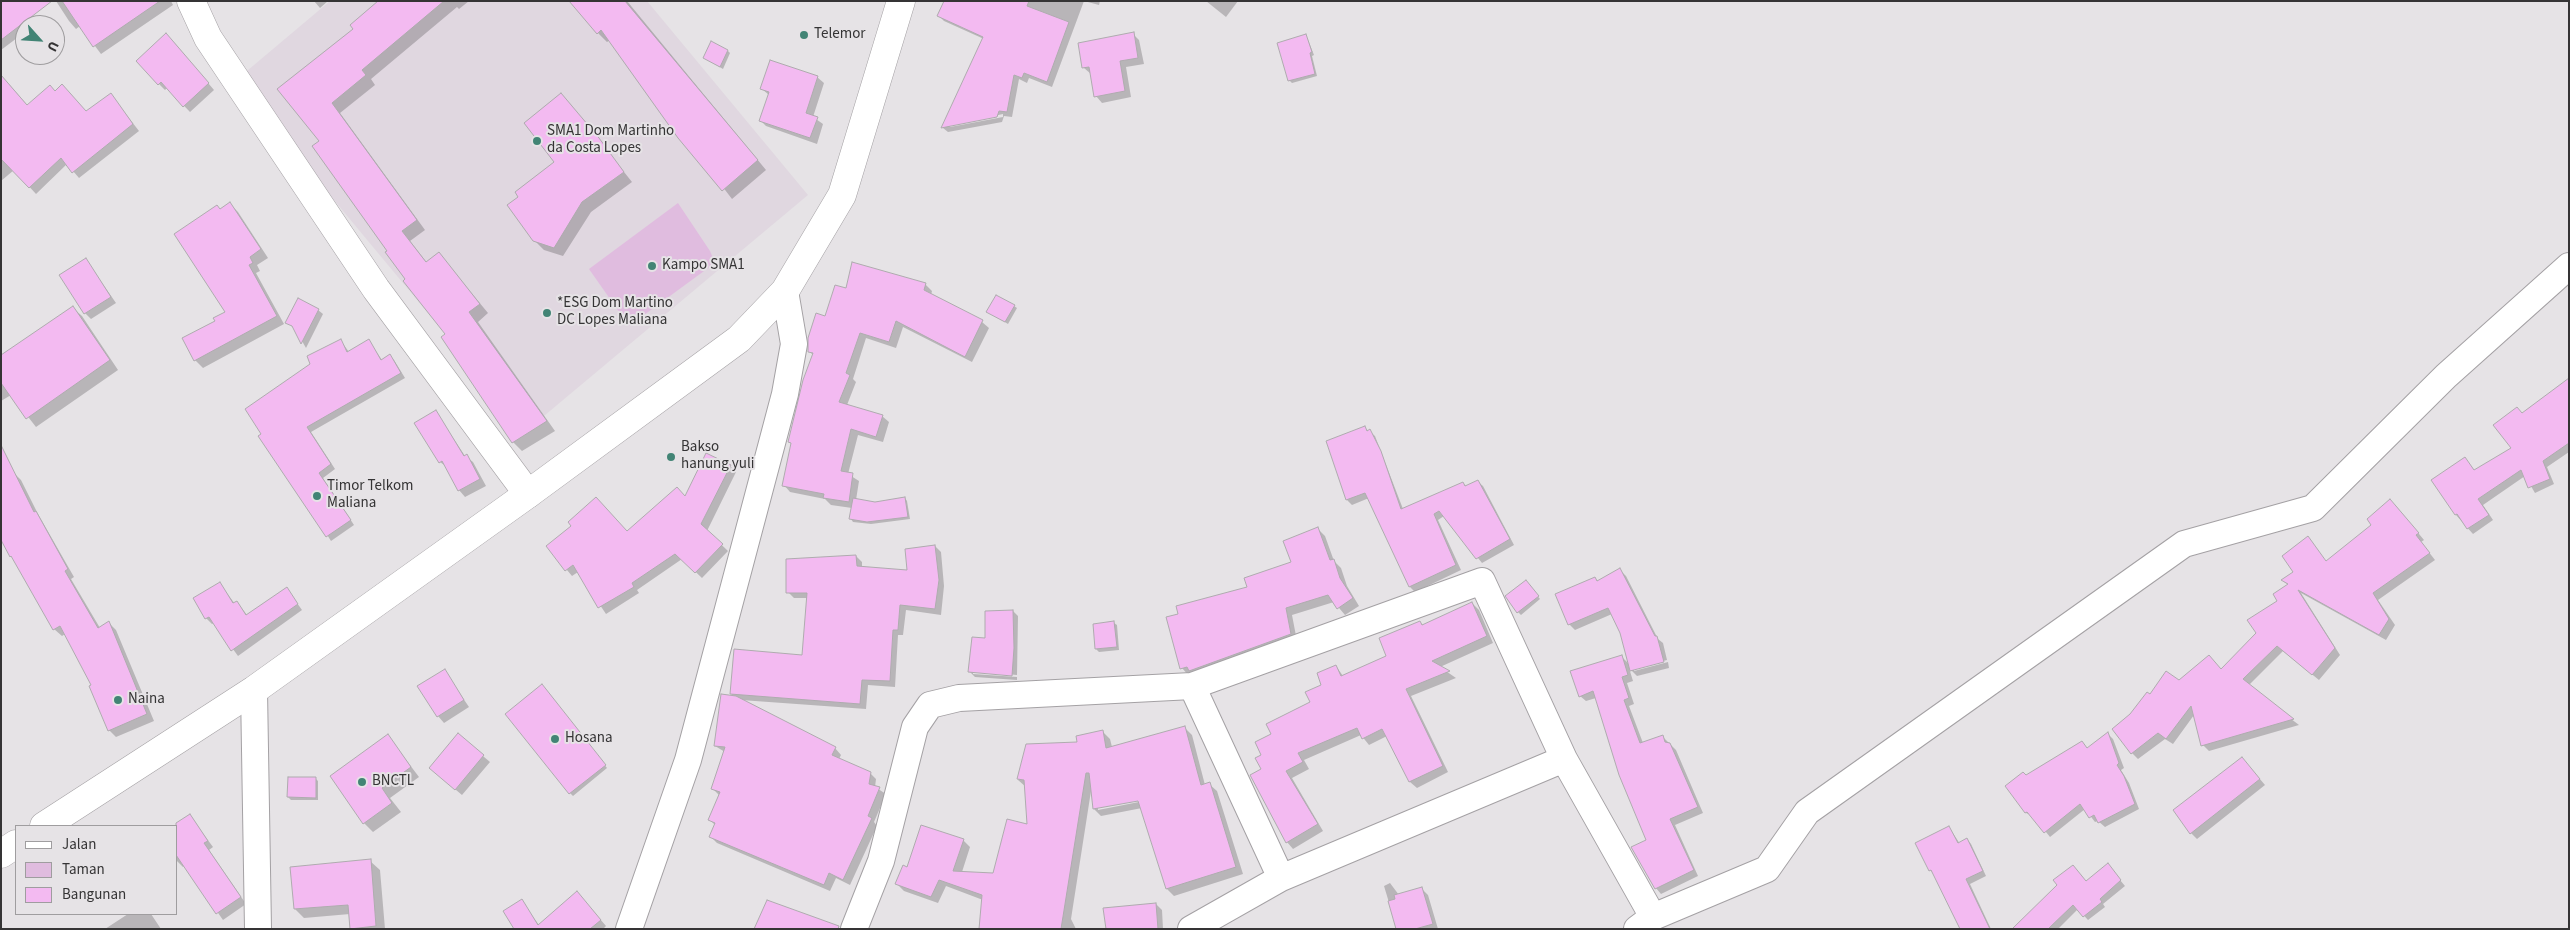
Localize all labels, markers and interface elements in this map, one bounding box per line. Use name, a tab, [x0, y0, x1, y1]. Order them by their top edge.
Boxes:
north arrow	[15, 15, 65, 65]
place label: Telemor	[814, 26, 866, 44]
marker: Telemor	[798, 29, 810, 41]
text: U	[42, 38, 64, 55]
place label: SMA1 Dom Martinho da Costa Lopes	[547, 123, 674, 158]
marker: SMA1 Dom Martinho da Costa Lopes	[531, 135, 543, 147]
place label: Kampo SMA1	[662, 257, 745, 275]
marker: Kampo SMA1	[646, 260, 658, 272]
place label: *ESG Dom Martino DC Lopes Maliana	[557, 295, 673, 330]
marker: *ESG Dom Martino DC Lopes Maliana	[541, 307, 553, 319]
place label: Bakso hanung yuli	[681, 439, 755, 474]
marker: Bakso hanung yuli	[665, 451, 677, 463]
place label: Timor Telkom Maliana	[327, 478, 414, 513]
marker: Timor Telkom Maliana	[311, 490, 323, 502]
place label: Naina	[128, 691, 165, 709]
marker: Naina	[112, 694, 124, 706]
place label: Hosana	[565, 730, 612, 748]
marker: Hosana	[549, 733, 561, 745]
place label: BNCTL	[372, 773, 414, 791]
marker: BNCTL	[356, 776, 368, 788]
legend	[15, 825, 178, 915]
text: Jalan	[62, 834, 96, 855]
text: Taman	[62, 859, 105, 880]
text: Bangunan	[62, 884, 126, 905]

